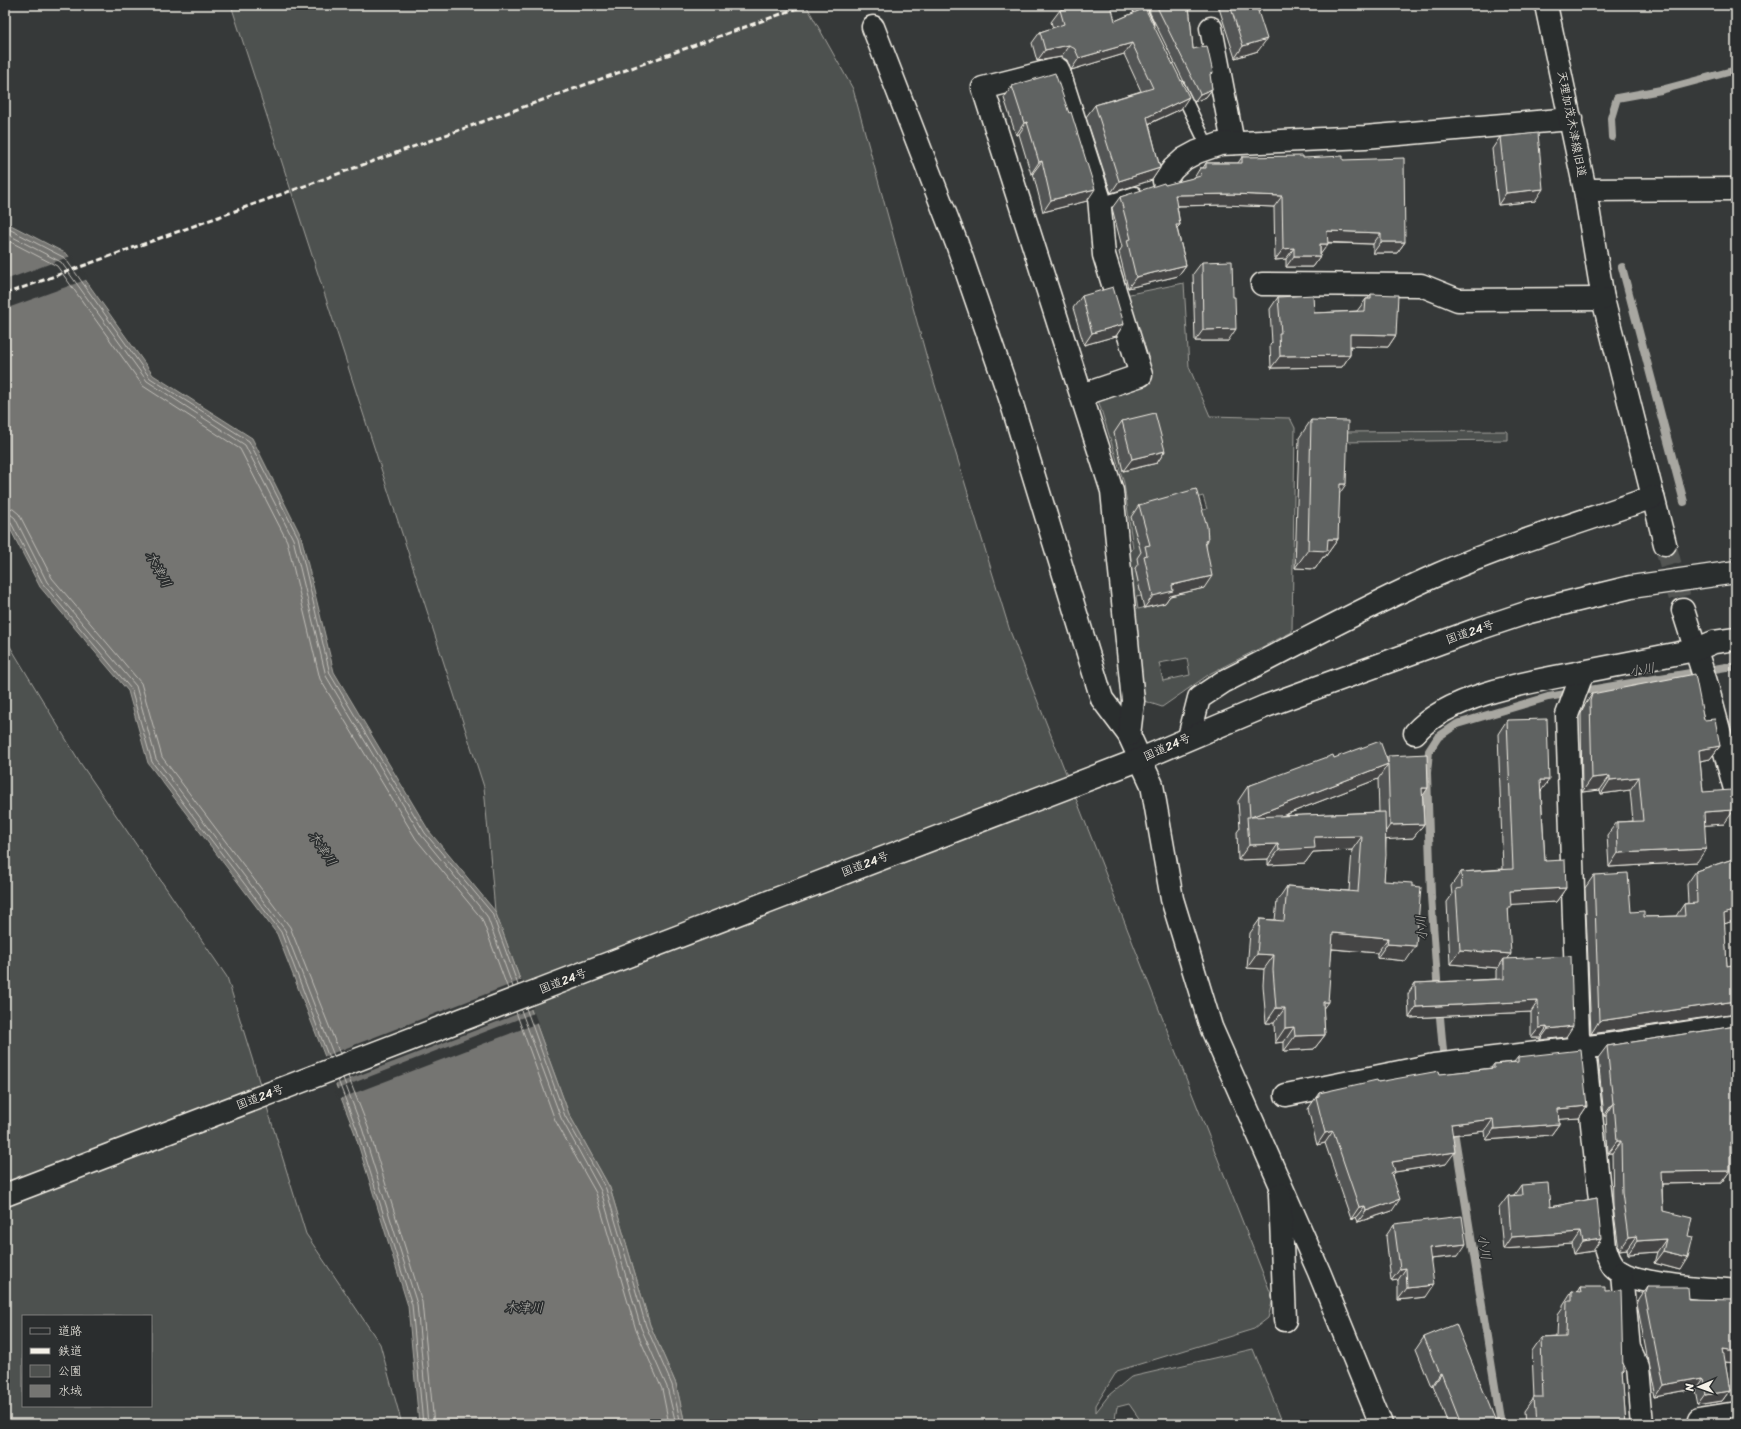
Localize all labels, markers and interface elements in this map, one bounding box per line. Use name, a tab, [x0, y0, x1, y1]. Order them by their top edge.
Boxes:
street label: 天理加茂木津線旧道	[1551, 69, 1593, 179]
water label: 木津川	[139, 547, 178, 592]
street label: 国道24号	[1443, 613, 1497, 651]
water label: 小川	[1627, 656, 1657, 683]
street label: 国道24号	[1139, 727, 1195, 767]
water label: 木津川	[302, 826, 343, 871]
street label: 国道24号	[838, 845, 892, 883]
water label: 小川	[1409, 914, 1434, 942]
street label: 国道24号	[536, 962, 590, 1000]
street label: 国道24号	[233, 1078, 287, 1116]
water label: 小川	[1471, 1232, 1498, 1262]
water label: 木津川	[504, 1296, 544, 1319]
legend	[22, 1315, 152, 1407]
text: 道路	[58, 1320, 82, 1342]
text: 鉄道	[58, 1340, 82, 1362]
text: 公園	[58, 1360, 82, 1382]
north arrow	[1679, 1367, 1719, 1407]
text: 水域	[58, 1380, 82, 1402]
text: N	[1680, 1383, 1699, 1392]

